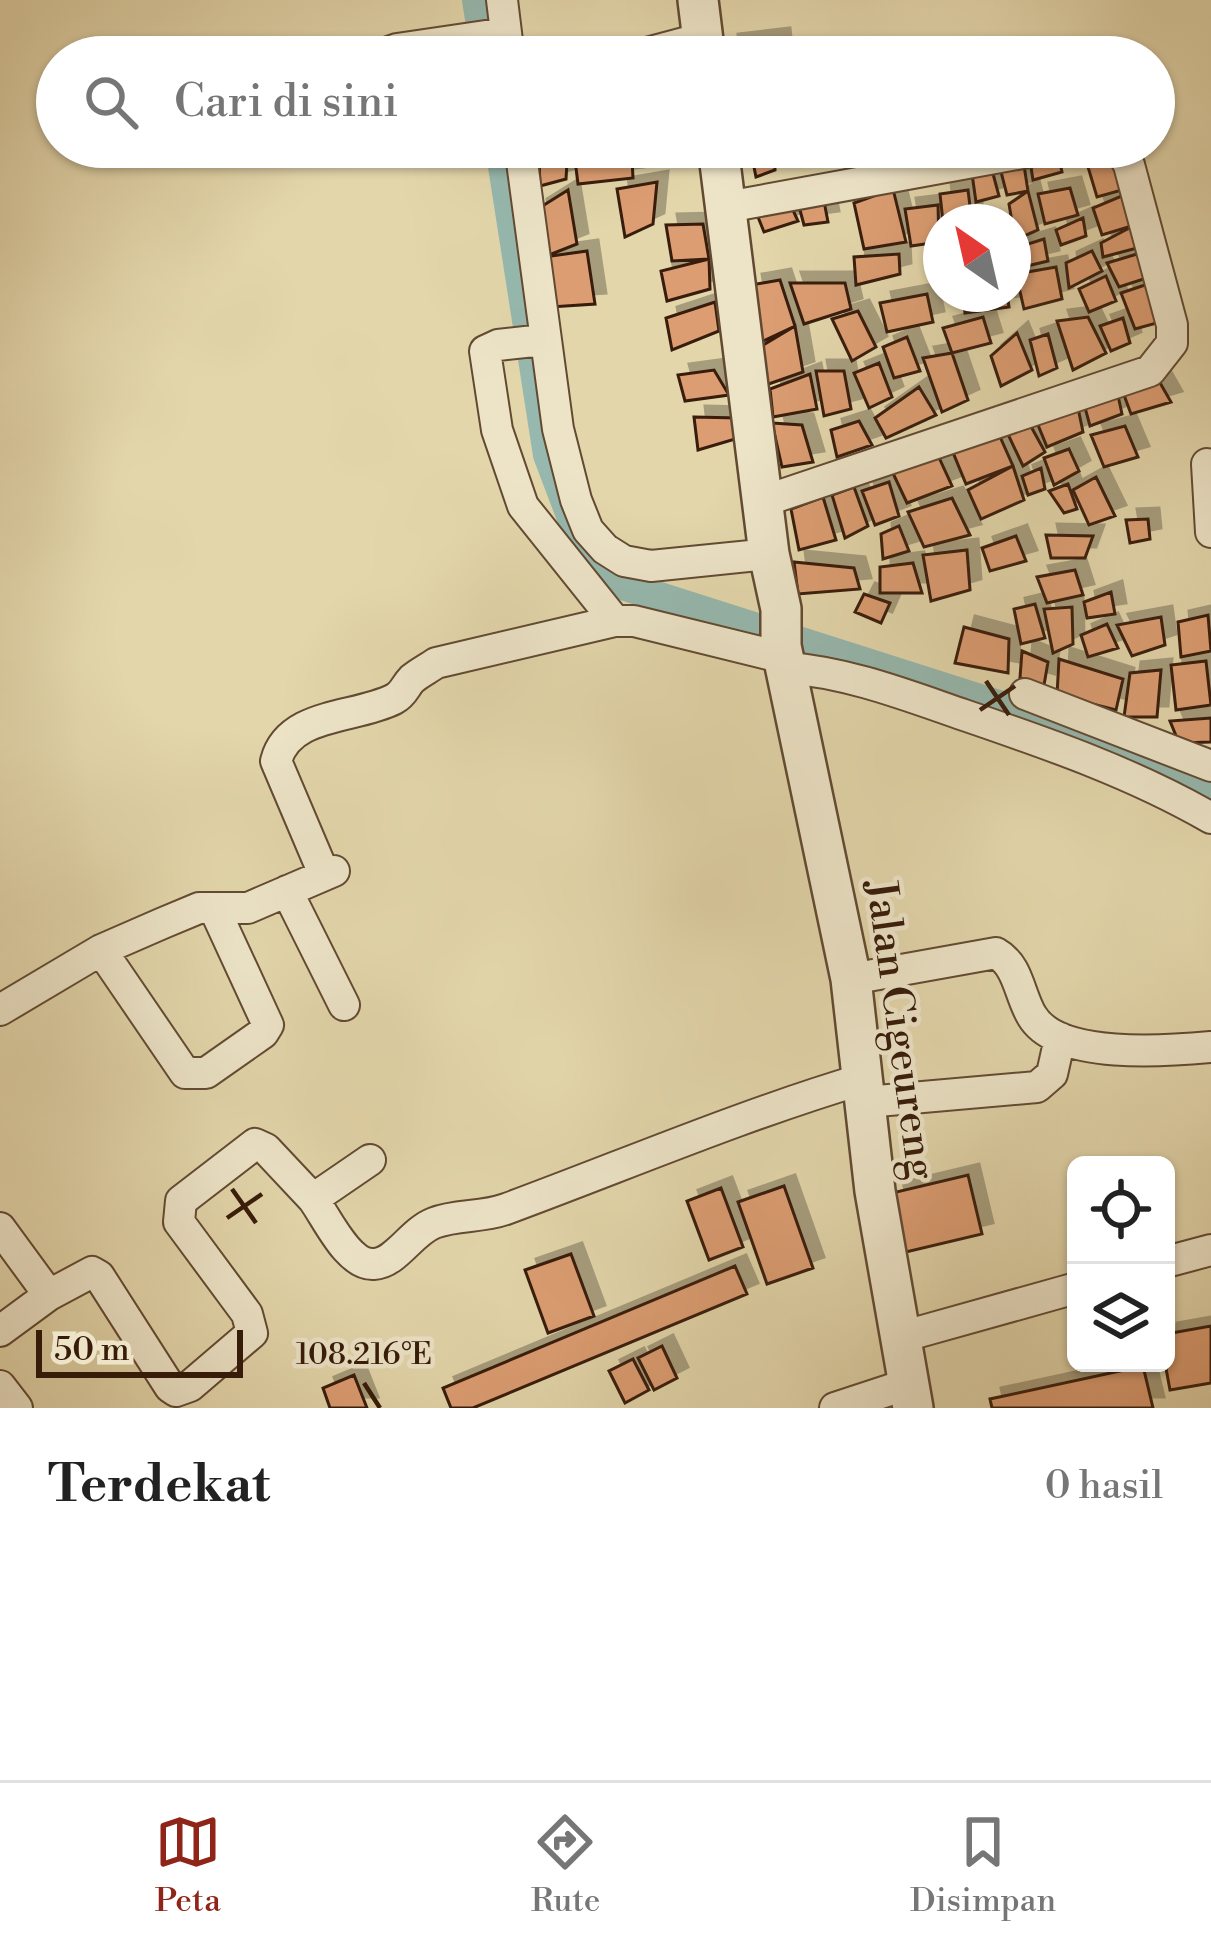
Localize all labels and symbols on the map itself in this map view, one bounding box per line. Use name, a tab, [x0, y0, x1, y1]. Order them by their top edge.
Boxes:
north arrow	[923, 204, 1031, 312]
street label: Jalan Cigeureng	[852, 875, 947, 1183]
scale bar	[36, 1324, 243, 1377]
text: 108.216°E	[296, 1336, 432, 1374]

